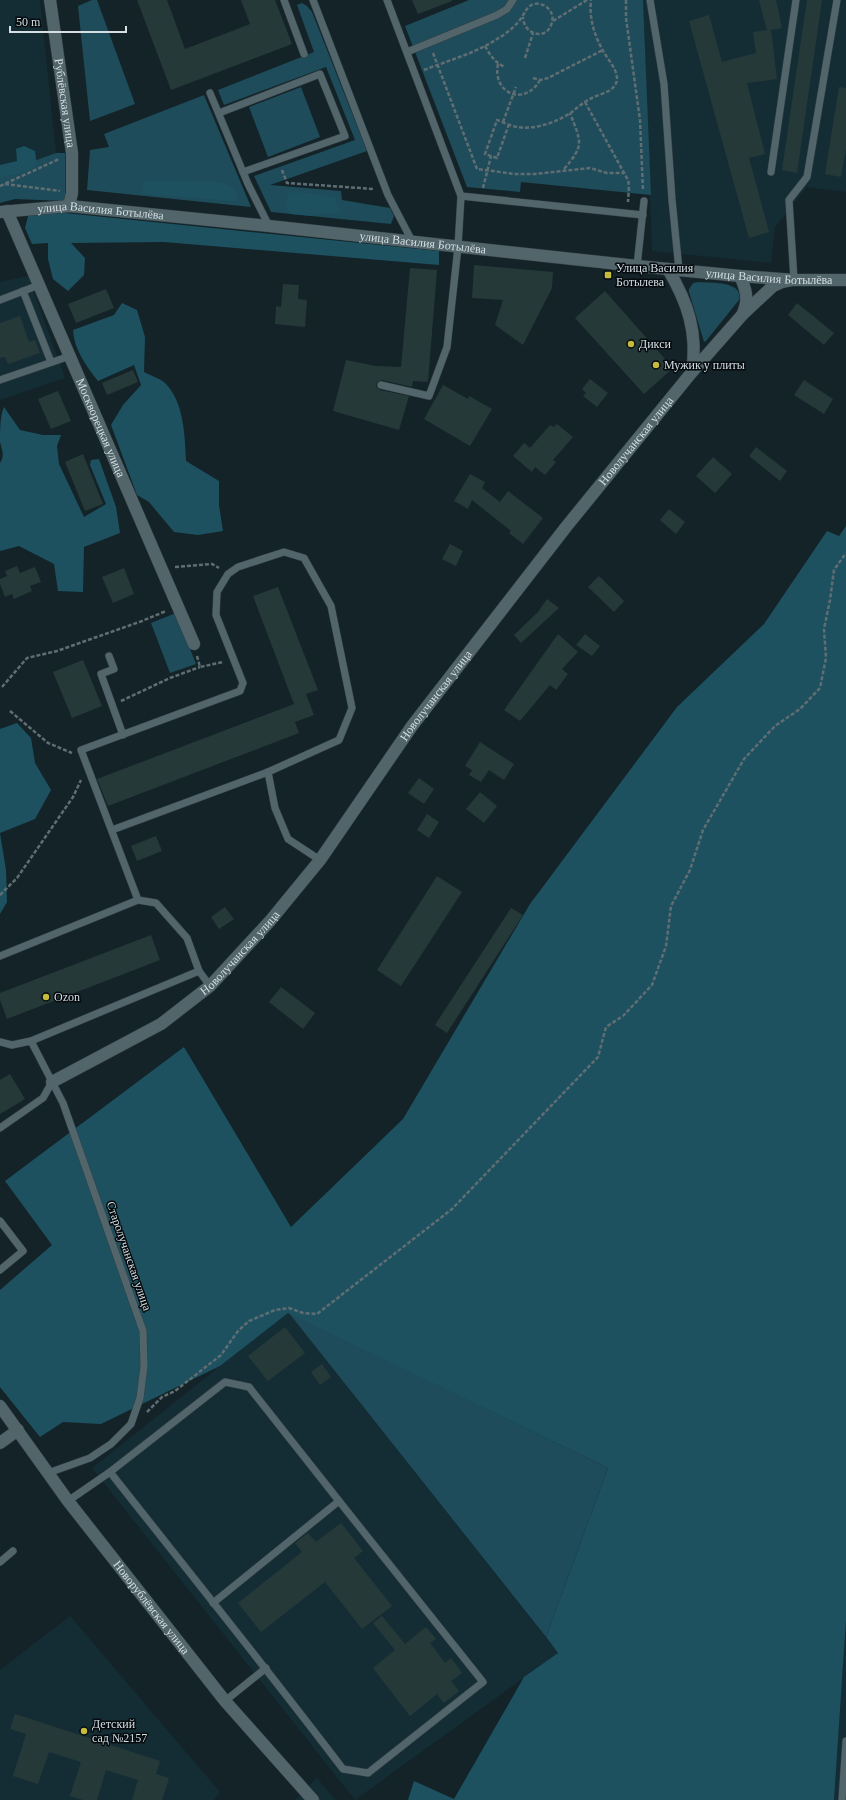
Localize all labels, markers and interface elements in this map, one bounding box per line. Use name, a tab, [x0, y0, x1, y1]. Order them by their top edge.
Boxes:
scale bar	[10, 8, 126, 34]
text: 50 m	[16, 15, 41, 29]
street label: Рублёвская улица	[51, 58, 78, 149]
street label: улица Василия Ботылёва	[37, 199, 165, 223]
street label: улица Василия Ботылёва	[359, 229, 487, 257]
place label: Улица Василия Ботылева	[616, 261, 694, 289]
street label: улица Василия Ботылёва	[705, 266, 833, 287]
marker: Улица Василия Ботылева	[603, 270, 613, 280]
place label: Дикси	[639, 337, 671, 351]
marker: Дикси	[626, 339, 636, 349]
place label: Мужик у плиты	[664, 358, 745, 372]
marker: Мужик у плиты	[651, 360, 661, 370]
street label: Москворецкая улица	[73, 376, 128, 480]
street label: Новолучанская улица	[596, 393, 677, 488]
street label: Новолучанская улица	[397, 647, 475, 744]
street label: Новолучанская улица	[197, 907, 283, 998]
place label: Ozon	[54, 990, 80, 1004]
marker: Ozon	[41, 992, 51, 1002]
street label: Старолучанская улица	[104, 1200, 154, 1313]
street label: Новорублёвская улица	[110, 1558, 193, 1657]
place label: Детский сад №2157	[92, 1717, 147, 1745]
marker: Детский сад №2157	[79, 1726, 89, 1736]

